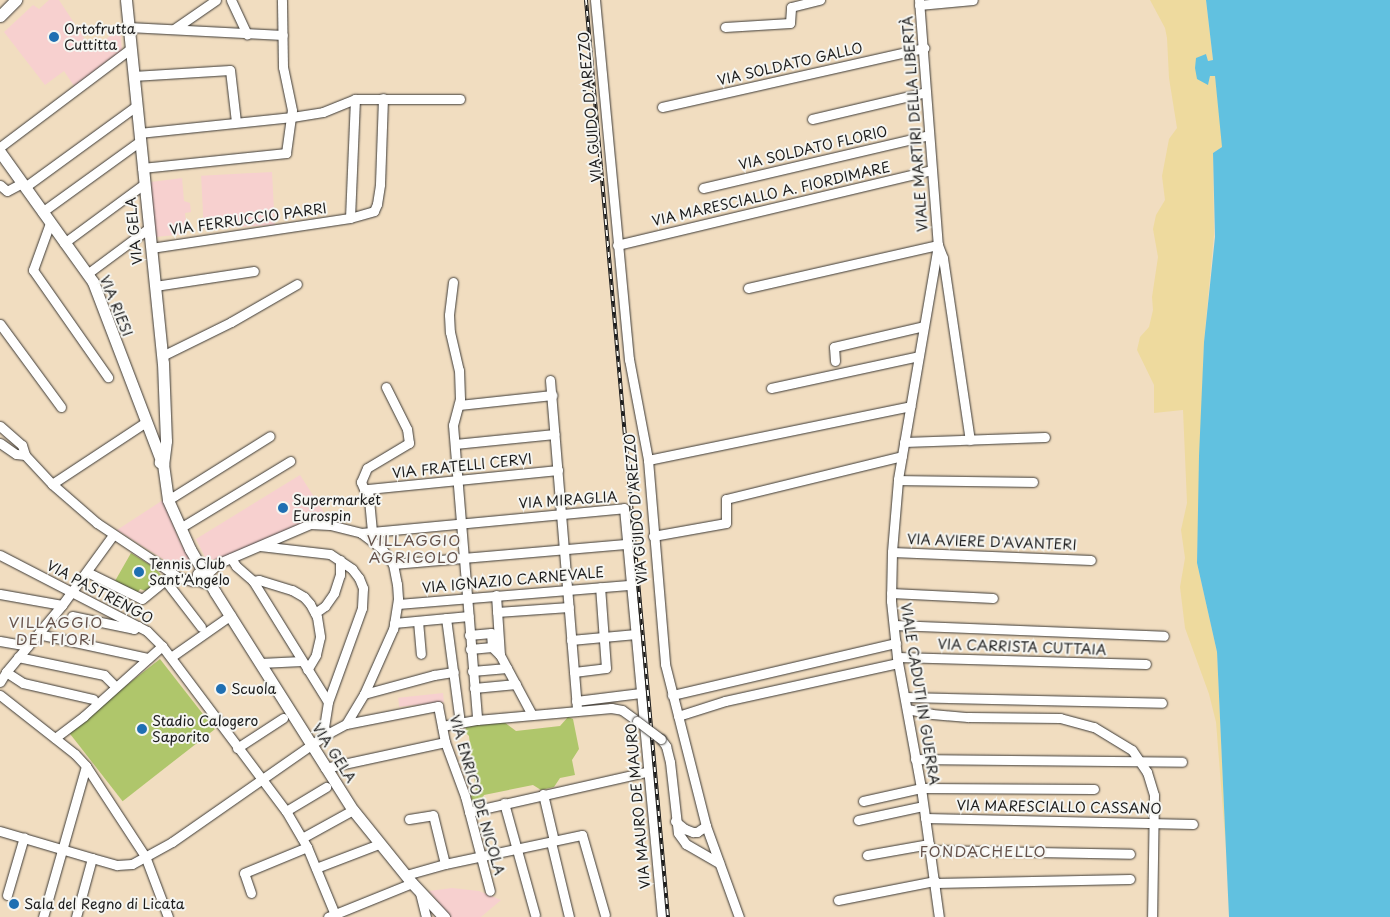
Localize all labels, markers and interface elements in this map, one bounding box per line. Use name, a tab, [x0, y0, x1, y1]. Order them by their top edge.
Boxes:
street label: VIALE MARTIRI DELLA LIBERTÀ	[899, 14, 931, 234]
place label: Ortofrutta Cuttitta	[64, 21, 135, 54]
street label: VIA GUIDO D'AREZZO	[575, 30, 605, 184]
marker: Ortofrutta Cuttitta	[48, 31, 60, 43]
street label: VIA SOLDATO GALLO	[715, 39, 865, 89]
street label: VIA SOLDATO FLORIO	[737, 123, 889, 173]
street label: VIA MARESCIALLO A. FIORDIMARE	[649, 158, 893, 230]
street label: VIA GELA	[122, 197, 146, 265]
street label: VIA FERRUCCIO PARRI	[168, 200, 328, 238]
street label: VIA RIESI	[96, 273, 136, 339]
street label: VIA GUIDO D'AREZZO	[621, 432, 651, 586]
street label: VIA FRATELLI CERVI	[391, 450, 533, 482]
street label: VIA MIRAGLIA	[517, 488, 619, 512]
place label: Supermarket Eurospin	[293, 492, 381, 524]
marker: Supermarket Eurospin	[277, 502, 289, 514]
district label: VILLAGGIO AGRICOLO	[366, 530, 462, 565]
street label: VIA AVIERE D'AVANTERI	[905, 531, 1079, 553]
place label: Tennis Club Sant'Angelo	[149, 556, 230, 588]
street label: VIA PASTRENGO	[43, 557, 157, 627]
street label: VIA IGNAZIO CARNEVALE	[421, 564, 605, 596]
marker: Tennis Club Sant'Angelo	[133, 566, 145, 578]
street label: VIALE CADUTI IN GUERRA	[897, 600, 943, 788]
district label: VILLAGGIO DEI FIORI	[8, 612, 104, 647]
street label: VIA CARRISTA CUTTAIA	[936, 636, 1108, 658]
place label: Scuola	[231, 681, 276, 697]
marker: Scuola	[215, 683, 227, 695]
street label: VIA ENRICO DE NICOLA	[446, 712, 508, 878]
place label: Stadio Calogero Saporito	[152, 713, 259, 746]
street label: VIA GELA	[309, 720, 359, 786]
street label: VIA MAURO DE MAURO	[622, 720, 654, 892]
marker: Stadio Calogero Saporito	[136, 723, 148, 735]
street label: VIA MARESCIALLO CASSANO	[955, 797, 1163, 817]
district label: FONDACHELLO	[918, 842, 1048, 860]
place label: Sala del Regno di Licata	[24, 896, 187, 912]
marker: Sala del Regno di Licata	[8, 898, 20, 910]

